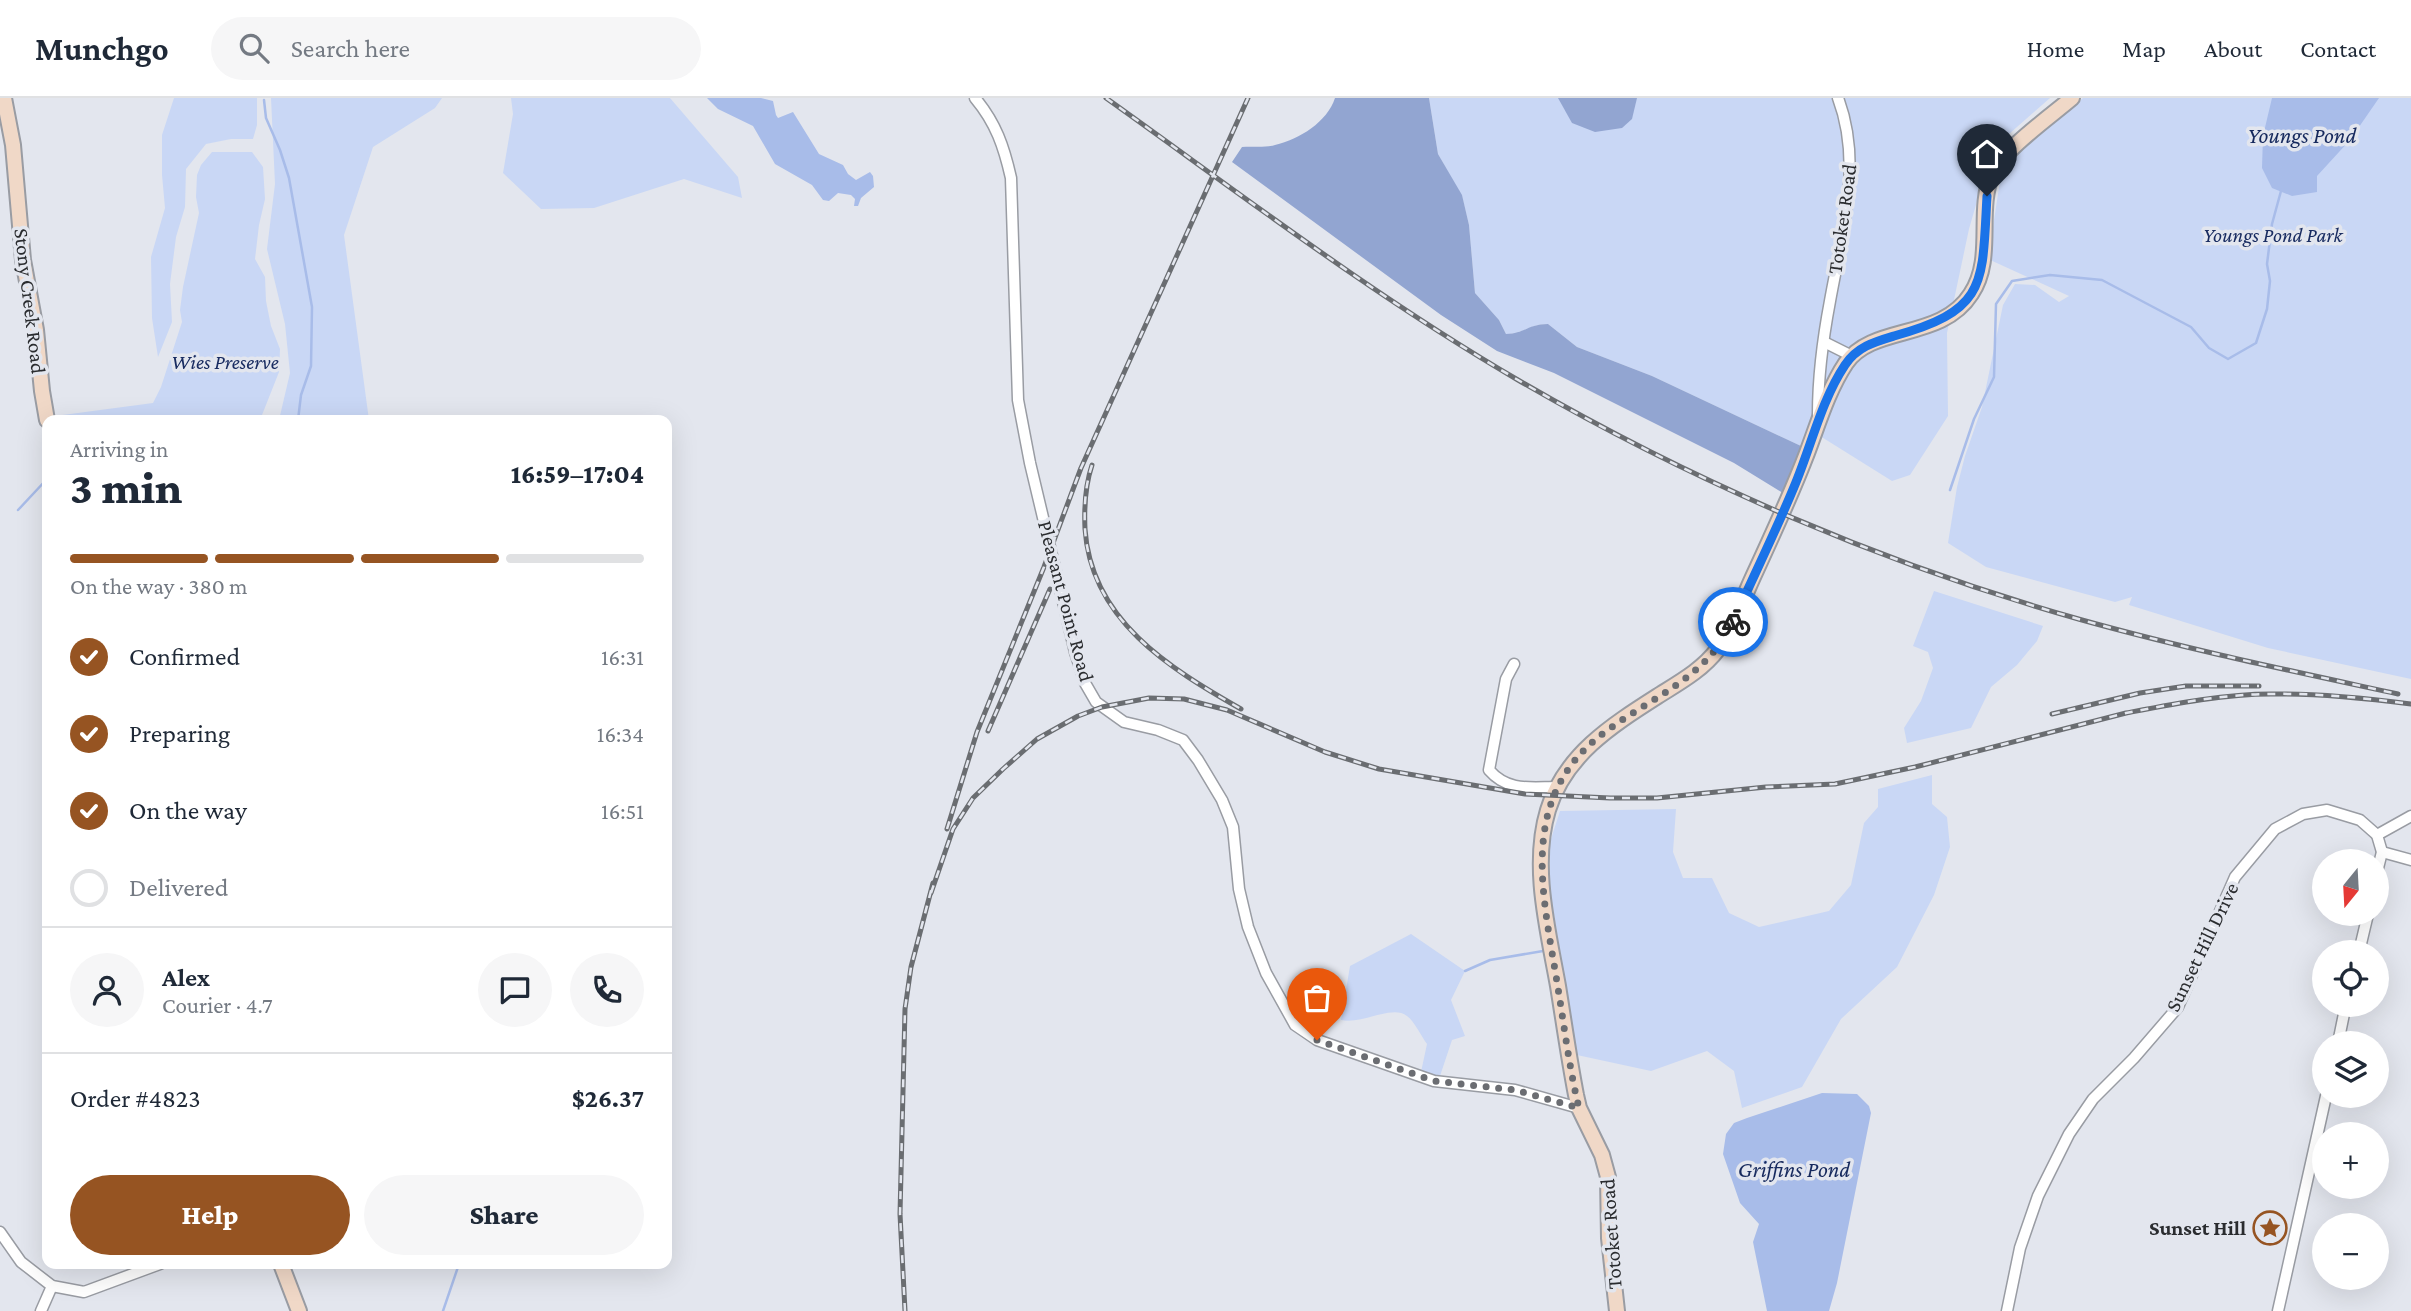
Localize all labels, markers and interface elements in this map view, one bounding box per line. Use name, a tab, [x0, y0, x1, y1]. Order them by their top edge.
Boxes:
search box	[211, 17, 701, 80]
icon: search	[235, 29, 273, 67]
text: Munchgo	[35, 30, 169, 67]
text: Search here	[291, 34, 410, 63]
text: Home	[2027, 35, 2084, 62]
text: Map	[2122, 35, 2166, 62]
text: About	[2204, 35, 2262, 62]
text: Contact	[2300, 35, 2376, 62]
water label: Youngs Pond	[2248, 122, 2357, 148]
pin	[1957, 124, 2017, 196]
icon: home	[1968, 135, 2006, 173]
street label: Totoket Road	[1822, 162, 1862, 276]
park label: Youngs Pond Park	[2203, 223, 2344, 247]
street label: Stony Creek Road	[9, 227, 51, 375]
park label: Wies Preserve	[171, 350, 279, 374]
text: Arriving in	[70, 436, 168, 462]
text: 16:59–17:04	[511, 460, 644, 489]
text: 3 min	[70, 462, 182, 513]
street label: Pleasant Point Road	[1033, 518, 1099, 684]
text: On the way · 380 m	[70, 573, 248, 599]
courier	[1698, 587, 1768, 657]
icon: bike	[1714, 603, 1752, 641]
icon: check	[70, 638, 108, 676]
text: Confirmed	[129, 642, 240, 671]
text: 16:31	[601, 644, 644, 670]
icon: check	[70, 715, 108, 753]
text: Preparing	[129, 719, 230, 748]
text: 16:34	[597, 721, 644, 747]
icon: check	[70, 792, 108, 830]
text: On the way	[129, 796, 247, 825]
text: 16:51	[601, 798, 644, 824]
north arrow	[2312, 849, 2389, 926]
map controls	[2312, 849, 2389, 1290]
text: Delivered	[129, 873, 228, 902]
street label: Sunset Hill Drive	[2160, 879, 2244, 1015]
button: locate	[2312, 940, 2389, 1017]
button: person	[70, 953, 144, 1027]
button: chat	[478, 953, 552, 1027]
button: phone	[570, 953, 644, 1027]
text: Alex	[162, 963, 210, 992]
pin	[1287, 968, 1347, 1040]
icon: bag	[1298, 979, 1336, 1017]
text: Courier · 4.7	[162, 992, 273, 1018]
button: layers	[2312, 1031, 2389, 1108]
text: Order #4823	[70, 1084, 201, 1113]
text: $26.37	[572, 1084, 644, 1113]
button: +	[2312, 1122, 2389, 1199]
water label: Griffins Pond	[1738, 1156, 1851, 1182]
button: Help	[70, 1175, 350, 1255]
button: Share	[364, 1175, 644, 1255]
street label: Totoket Road	[1595, 1178, 1627, 1290]
place icon: Sunset Hill	[2251, 1209, 2289, 1247]
button: −	[2312, 1213, 2389, 1290]
place label: Sunset Hill	[2149, 1216, 2246, 1240]

